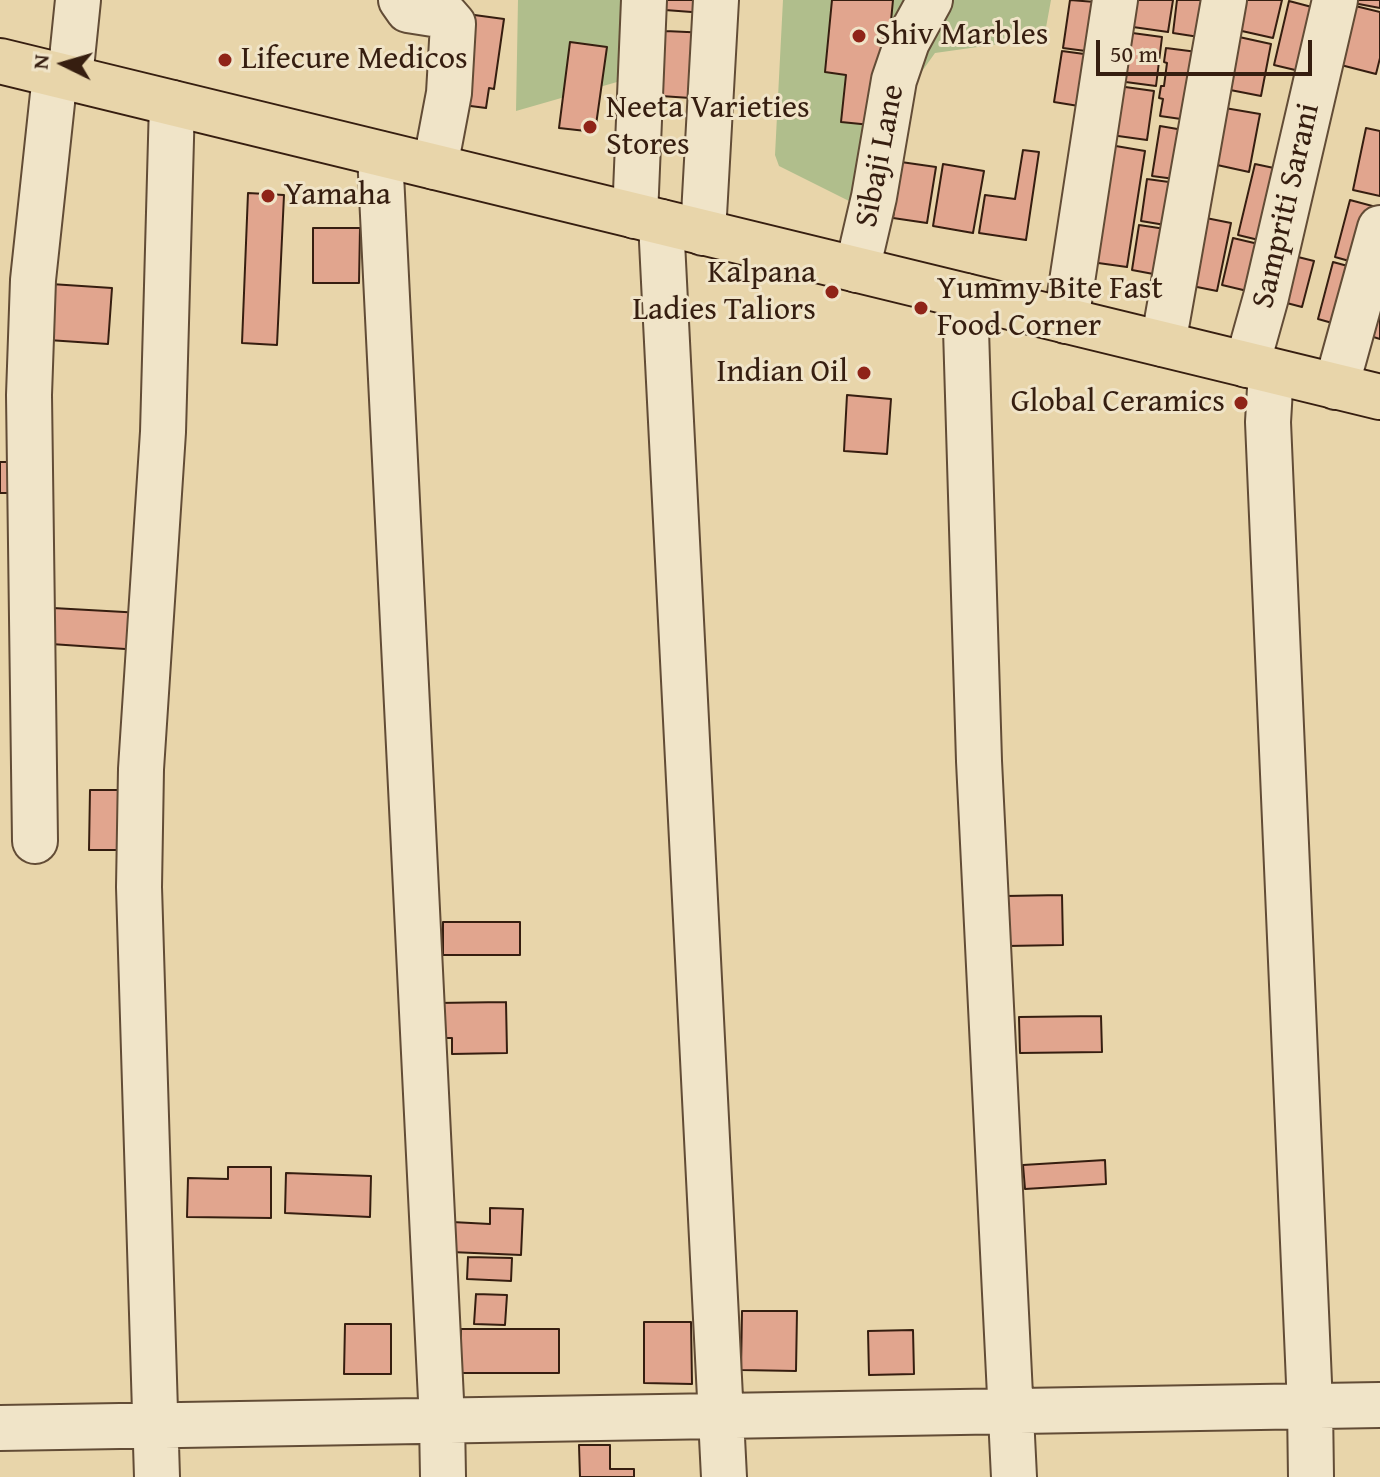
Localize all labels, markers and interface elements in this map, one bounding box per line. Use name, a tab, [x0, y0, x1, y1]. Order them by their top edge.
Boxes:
place label: Shiv Marbles	[875, 17, 1048, 55]
north arrow	[24, 24, 104, 104]
scale bar	[1100, 24, 1316, 74]
marker: Shiv Marbles	[850, 27, 868, 45]
text: 50 m	[1110, 36, 1158, 71]
place label: Lifecure Medicos	[241, 41, 468, 79]
marker: Lifecure Medicos	[216, 51, 234, 69]
text: N	[24, 53, 57, 71]
street label: Sibaji Lane	[848, 81, 914, 231]
place label: Neeta Varieties Stores	[606, 90, 810, 165]
street label: Sampriti Sarani	[1245, 100, 1329, 312]
marker: Neeta Varieties Stores	[581, 118, 599, 136]
place label: Yamaha	[284, 177, 391, 215]
marker: Yamaha	[259, 187, 277, 205]
place label: Kalpana Ladies Taliors	[632, 255, 816, 330]
place label: Yummy Bite Fast Food Corner	[937, 271, 1163, 346]
marker: Kalpana Ladies Taliors	[823, 283, 841, 301]
marker: Yummy Bite Fast Food Corner	[912, 299, 930, 317]
place label: Indian Oil	[717, 354, 848, 392]
marker: Indian Oil	[855, 364, 873, 382]
place label: Global Ceramics	[1011, 384, 1225, 422]
marker: Global Ceramics	[1232, 394, 1250, 412]

